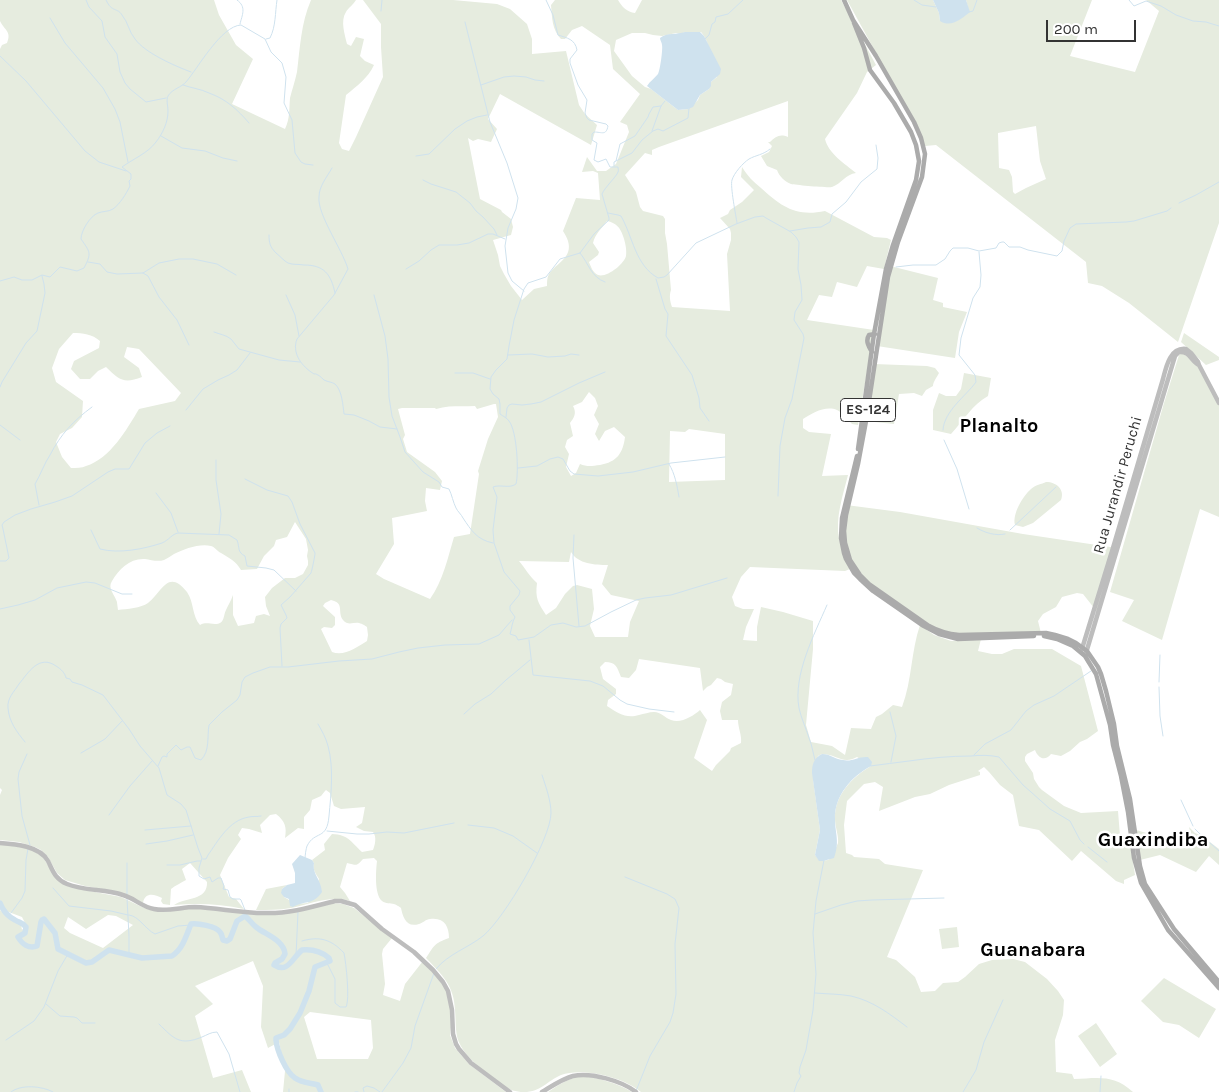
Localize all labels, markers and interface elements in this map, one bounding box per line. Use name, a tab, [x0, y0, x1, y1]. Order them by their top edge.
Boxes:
scale bar	[1049, 10, 1139, 42]
text: 200 m	[1054, 20, 1098, 38]
road number: ES-124	[840, 398, 896, 422]
district label: Planalto	[960, 414, 1038, 438]
street label: Rua Jurandir Peruchi	[1090, 414, 1146, 556]
district label: Guaxindiba	[1098, 828, 1208, 852]
district label: Guanabara	[980, 938, 1086, 962]

